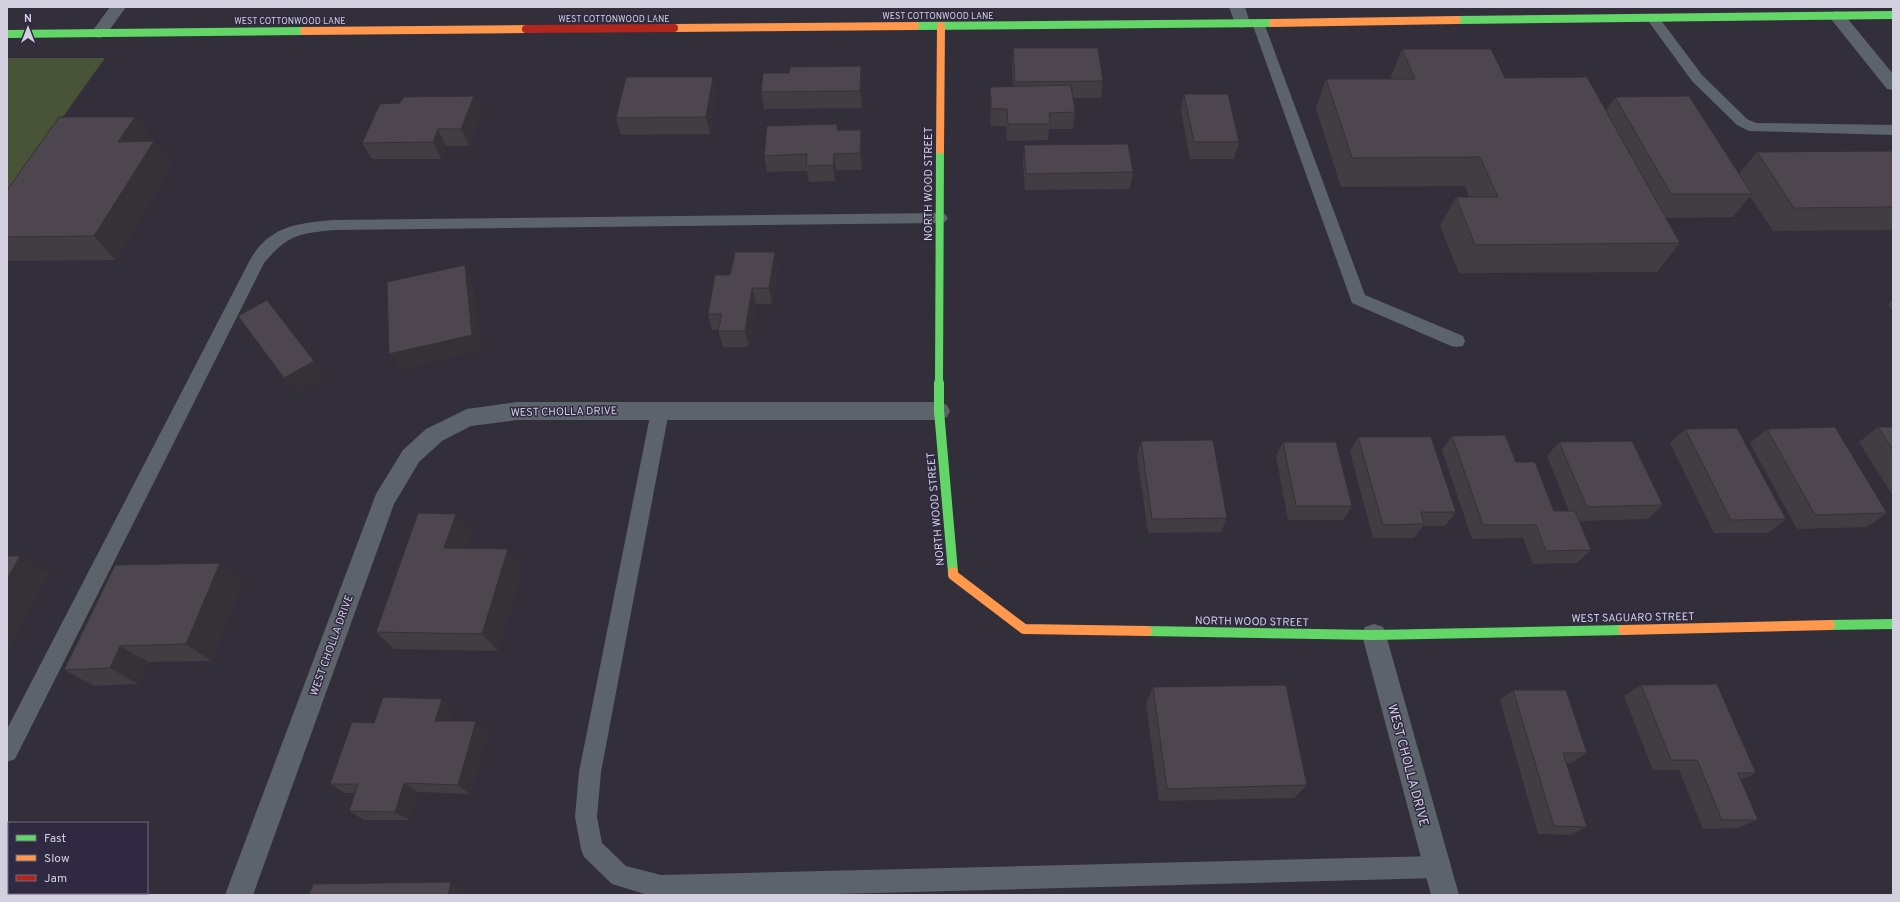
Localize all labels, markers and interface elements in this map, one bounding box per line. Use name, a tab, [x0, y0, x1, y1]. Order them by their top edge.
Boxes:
north arrow	[8, 8, 48, 48]
street label: WEST COTTONWOOD LANE	[882, 11, 994, 22]
text: N	[24, 12, 32, 26]
street label: WEST COTTONWOOD LANE	[558, 14, 670, 25]
street label: WEST COTTONWOOD LANE	[234, 16, 346, 27]
street label: NORTH WOOD STREET	[922, 127, 936, 241]
street label: WEST CHOLLA DRIVE	[511, 404, 617, 420]
street label: NORTH WOOD STREET	[924, 451, 948, 566]
street label: WEST CHOLLA DRIVE	[307, 593, 357, 698]
street label: WEST SAGUARO STREET	[1571, 610, 1695, 626]
street label: NORTH WOOD STREET	[1195, 614, 1309, 630]
street label: WEST CHOLLA DRIVE	[1383, 703, 1431, 828]
legend	[8, 822, 148, 894]
text: Fast	[44, 831, 66, 847]
text: Slow	[44, 851, 70, 867]
text: Jam	[44, 871, 67, 887]

